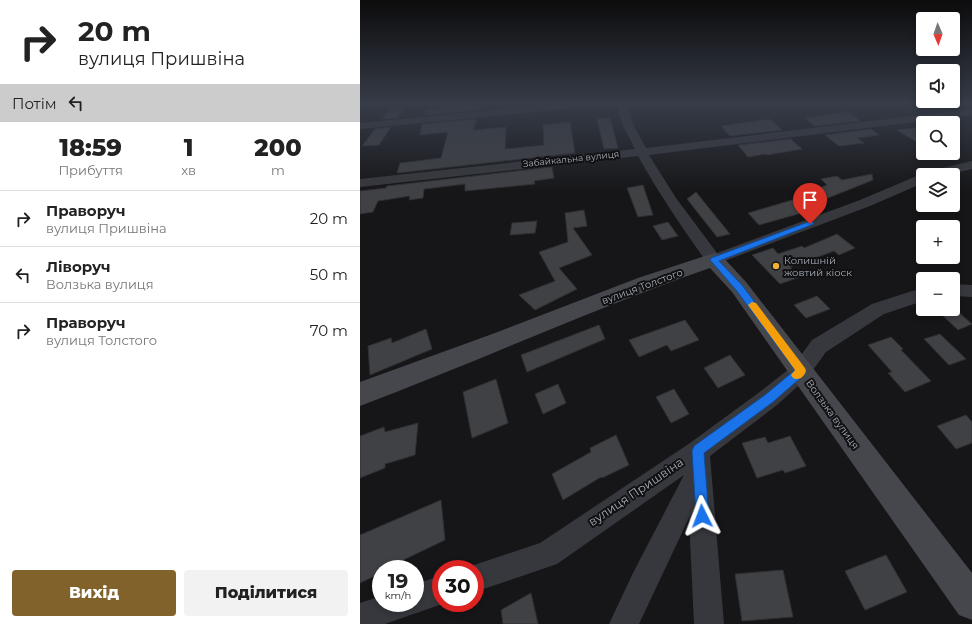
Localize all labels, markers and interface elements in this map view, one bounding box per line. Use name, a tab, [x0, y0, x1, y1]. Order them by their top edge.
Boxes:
north arrow	[916, 12, 960, 56]
map controls	[916, 12, 960, 316]
text: 20 m	[78, 14, 151, 48]
icon: right	[12, 16, 64, 68]
text: вулиця Пришвіна	[78, 48, 245, 70]
button: sound	[916, 64, 960, 108]
icon: left	[65, 92, 87, 114]
text: Потім	[12, 94, 57, 113]
button: search	[916, 116, 960, 160]
text: 18:59	[59, 133, 122, 162]
text: 1	[184, 133, 193, 162]
text: 200	[254, 133, 302, 162]
street label: Забайкальна вулиця	[522, 148, 620, 169]
text: Прибуття	[58, 162, 123, 178]
text: хв	[181, 162, 196, 178]
text: m	[271, 162, 285, 178]
button: layers	[916, 168, 960, 212]
pin	[793, 183, 827, 224]
icon: arrive	[799, 189, 821, 211]
text: Праворуч	[46, 201, 126, 220]
icon: right	[12, 208, 34, 230]
text: 20 m	[310, 209, 348, 228]
text: вулиця Пришвіна	[46, 220, 167, 236]
button: +	[916, 220, 960, 264]
place label: Колишній жовтий кіоск	[784, 254, 852, 279]
text: Ліворуч	[46, 257, 111, 276]
marker: Колишній жовтий кіоск	[771, 261, 781, 271]
icon: left	[12, 264, 34, 286]
text: 50 m	[310, 265, 348, 284]
street label: вулиця Толстого	[600, 266, 685, 307]
button: −	[916, 272, 960, 316]
text: Волзька вулиця	[46, 276, 154, 292]
text: Праворуч	[46, 313, 126, 332]
icon: right	[12, 320, 34, 342]
text: 70 m	[310, 321, 348, 340]
text: вулиця Толстого	[46, 332, 157, 348]
street label: Волзька вулиця	[803, 377, 862, 452]
street label: вулиця Пришвіна	[585, 454, 686, 529]
position arrow	[681, 495, 723, 537]
speed limit sign: 30	[432, 560, 484, 612]
text: 19	[388, 569, 408, 593]
button: Вихід	[12, 570, 176, 616]
button: Поділитися	[184, 570, 348, 616]
text: km/h	[385, 589, 411, 602]

